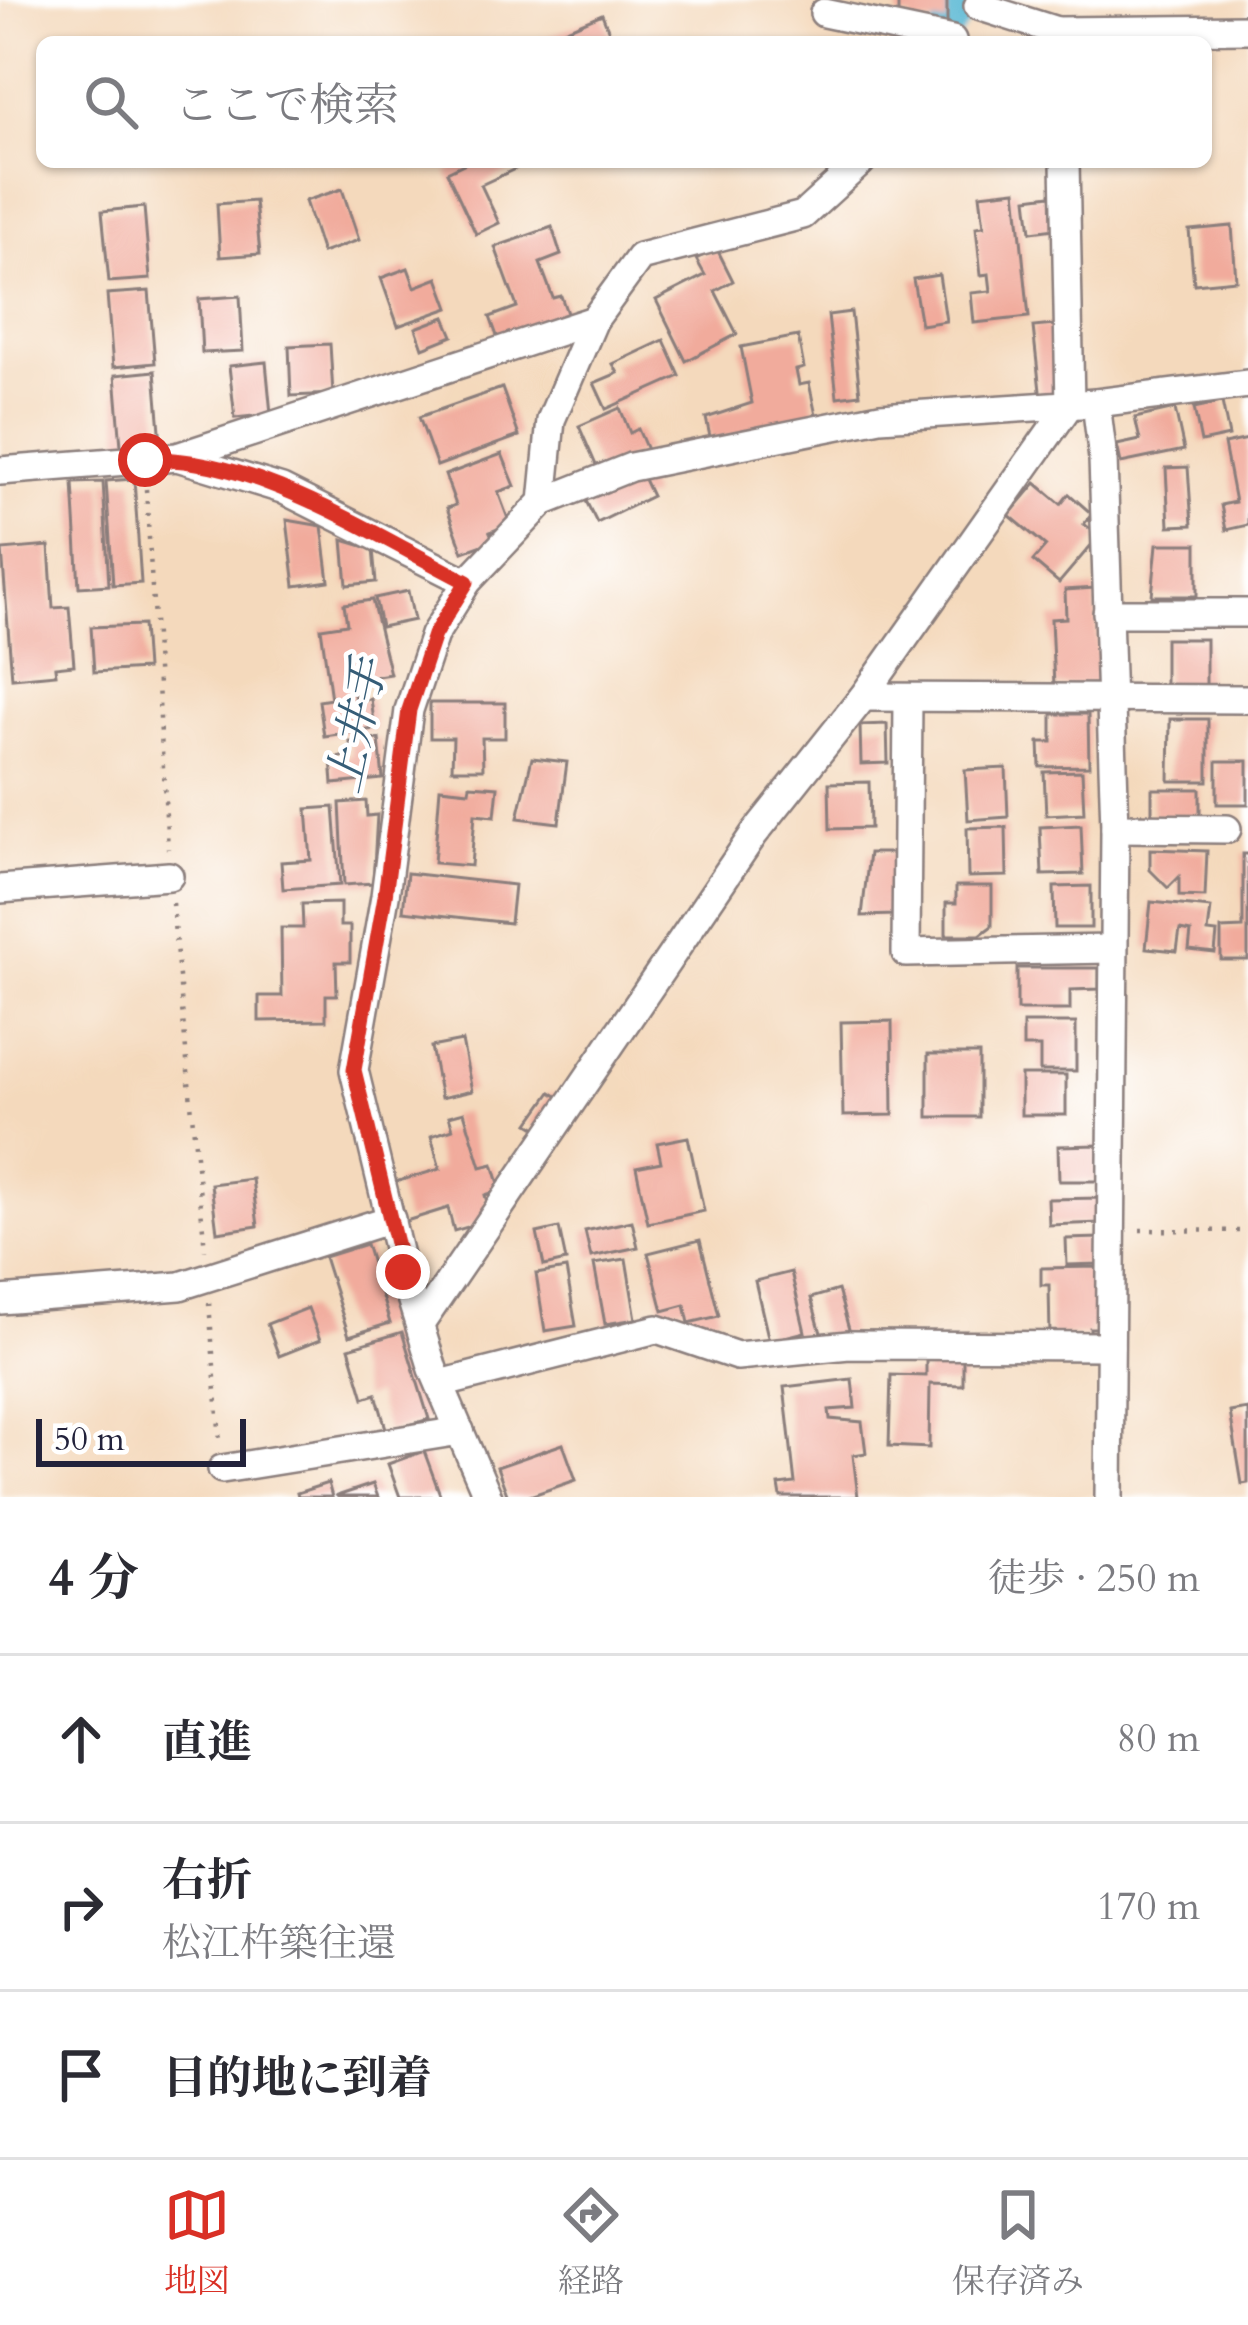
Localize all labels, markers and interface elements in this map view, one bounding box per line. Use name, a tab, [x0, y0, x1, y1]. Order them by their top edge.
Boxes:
search box	[36, 36, 1212, 168]
icon: search	[78, 69, 144, 135]
text: ここで検索	[174, 75, 399, 136]
route start	[118, 433, 172, 487]
water label: 上井手	[313, 651, 401, 798]
route end	[376, 1245, 430, 1299]
scale bar	[36, 1413, 246, 1466]
text: 50 m	[54, 1417, 125, 1462]
text: 4 分	[48, 1544, 139, 1614]
text: 徒歩 · 250 m	[988, 1552, 1200, 1605]
icon: ahead	[48, 1706, 114, 1772]
text: 直進	[162, 1712, 252, 1773]
text: 80 m	[1117, 1712, 1200, 1765]
text: 右折	[162, 1850, 252, 1911]
icon: right	[48, 1874, 114, 1940]
text: 170 m	[1097, 1880, 1200, 1933]
text: 松江杵築往還	[162, 1917, 396, 1970]
icon: arrive	[48, 2042, 114, 2108]
text: 目的地に到着	[162, 2048, 432, 2109]
tab: 地図	[164, 2182, 230, 2304]
tab: 経路	[558, 2182, 624, 2304]
tab: 保存済み	[952, 2182, 1084, 2304]

